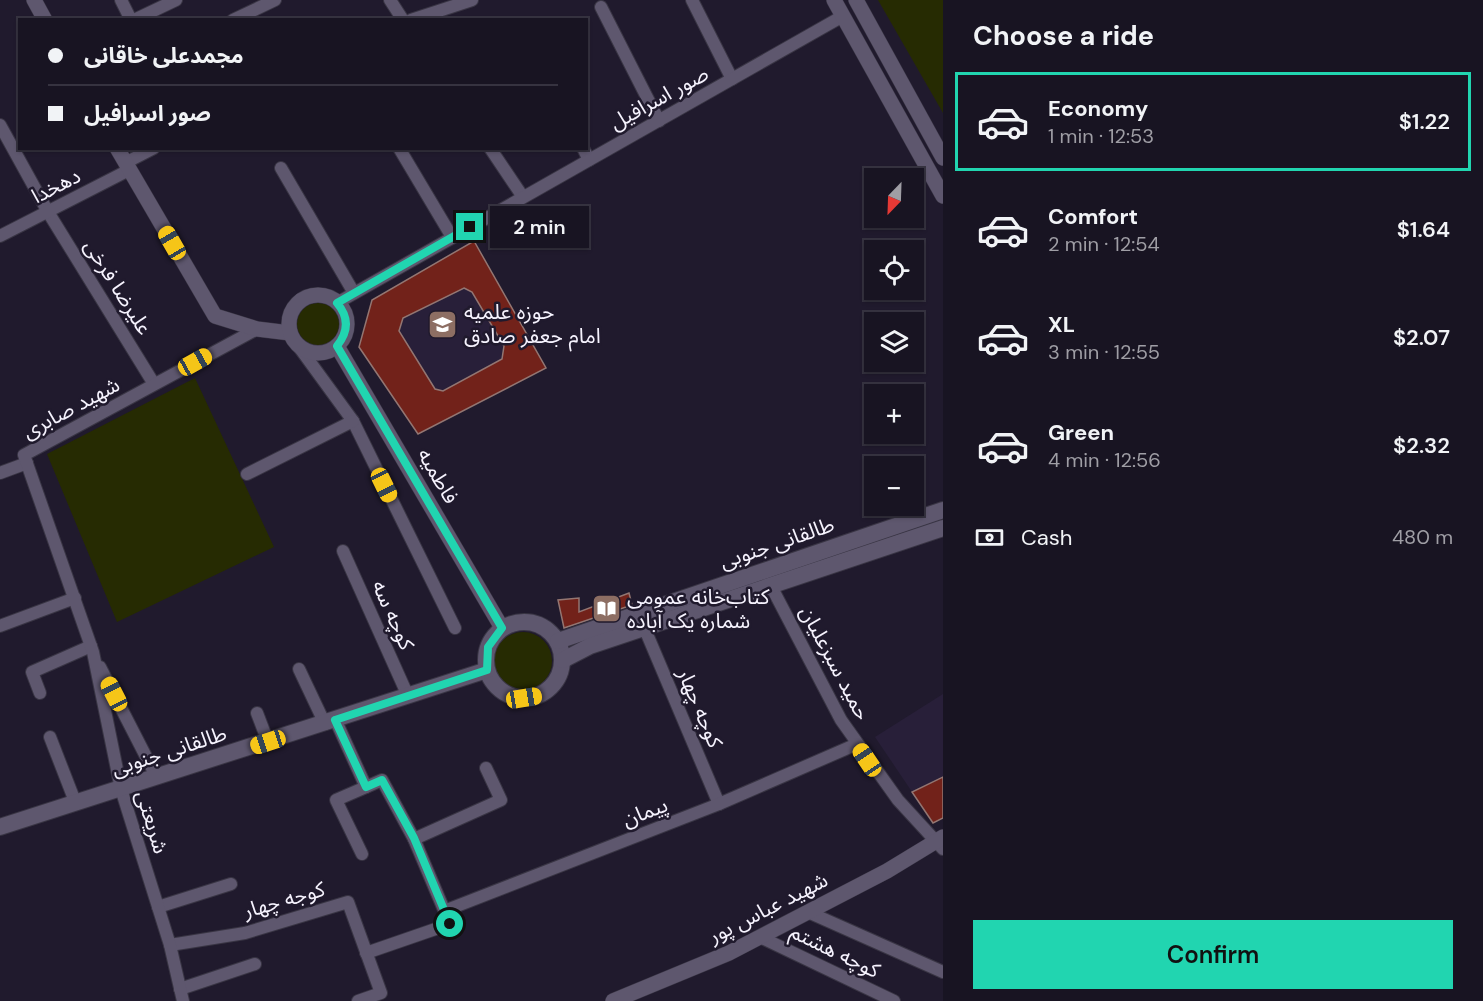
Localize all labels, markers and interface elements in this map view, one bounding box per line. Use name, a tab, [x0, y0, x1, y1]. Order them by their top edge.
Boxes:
text: Choose a ride	[973, 18, 1154, 53]
text: مجمدعلی خاقانی	[84, 41, 244, 70]
street label: صور اسرافیل	[605, 59, 713, 137]
text: Economy	[1048, 94, 1148, 123]
icon: car	[976, 95, 1030, 149]
text: صور اسرافیل	[84, 99, 211, 128]
text: $1.22	[1399, 107, 1450, 136]
text: 1 min · 12:53	[1048, 123, 1154, 149]
street label: دهخدا	[27, 162, 85, 210]
north arrow	[864, 168, 924, 228]
map controls	[864, 168, 924, 516]
text: Comfort	[1048, 202, 1138, 231]
icon: car	[976, 203, 1030, 257]
callout: 2 min	[491, 206, 590, 248]
route end	[456, 213, 483, 240]
text: 2 min	[513, 214, 566, 240]
text: $1.64	[1397, 215, 1450, 244]
car	[155, 223, 189, 263]
text: 2 min · 12:54	[1048, 231, 1160, 257]
street label: علیرضا فرخی	[78, 234, 158, 340]
button: locate	[864, 240, 924, 300]
place label: حوزه علمیه امام جعفر صادق	[464, 298, 601, 352]
school or university icon: حوزه علمیه امام جعفر صادق	[427, 308, 459, 340]
text: XL	[1048, 310, 1075, 339]
icon: car	[976, 311, 1030, 365]
button: layers	[864, 312, 924, 372]
text: $2.07	[1393, 323, 1450, 352]
text: 3 min · 12:55	[1048, 339, 1160, 365]
car	[175, 345, 215, 379]
street label: شهید صابری	[17, 371, 125, 445]
button: +	[864, 384, 924, 444]
text: Green	[1048, 418, 1114, 447]
icon: car	[976, 419, 1030, 473]
text: $2.32	[1393, 431, 1450, 460]
street label: فاطمیه	[411, 443, 465, 509]
text: 4 min · 12:56	[1048, 447, 1161, 473]
button: −	[864, 456, 924, 516]
car	[368, 465, 400, 505]
street label: طالقانی جنوبی	[716, 510, 838, 576]
icon: cash	[973, 521, 1006, 554]
text: Cash	[1021, 523, 1072, 552]
text: 480 m	[1392, 524, 1453, 550]
street label: کوچه سه	[365, 576, 421, 655]
place label: کتاب‌خانه عمومی شماره یک آباده	[627, 583, 770, 635]
library icon: کتاب‌خانه عمومی شماره یک آباده	[590, 593, 622, 625]
street label: حمید سبزعلیان	[793, 601, 877, 725]
street label: کوچه چهار	[670, 663, 729, 752]
car	[98, 674, 130, 714]
car	[505, 686, 543, 710]
street label: طالقانی جنوبی	[108, 719, 230, 783]
car	[248, 728, 288, 756]
car	[849, 740, 885, 780]
street label: شریعتی	[129, 787, 175, 857]
street label: پیمان	[618, 791, 672, 833]
street label: شهید عباس پور	[703, 866, 832, 951]
street label: کوجه چهار	[239, 875, 328, 925]
route start	[436, 910, 463, 937]
street label: کوچه هشتم	[785, 917, 885, 986]
button: Confirm	[973, 920, 1453, 989]

